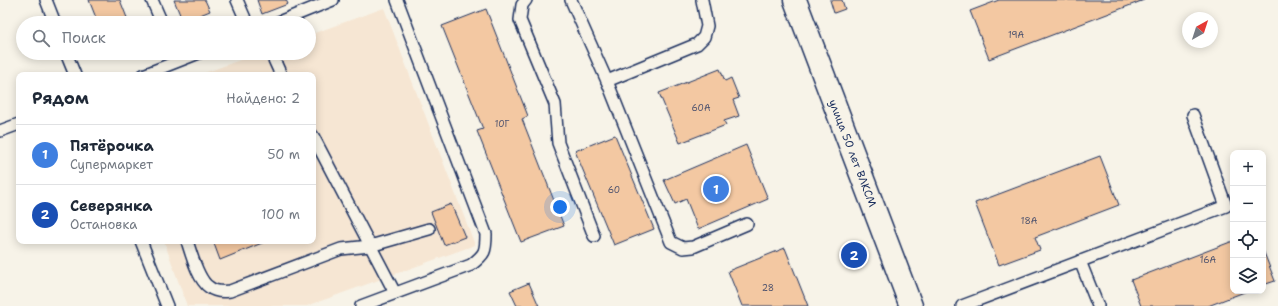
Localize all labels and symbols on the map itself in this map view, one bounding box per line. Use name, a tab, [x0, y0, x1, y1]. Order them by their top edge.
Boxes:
north arrow	[1182, 12, 1218, 48]
house number: 19А	[1008, 29, 1025, 41]
street label: улица 50 лет ВЛКСМ	[825, 97, 880, 209]
house number: 60А	[692, 102, 711, 114]
house number: 10Г	[495, 118, 510, 130]
pin: 1	[703, 174, 729, 204]
house number: 60	[608, 184, 620, 196]
your location	[550, 197, 570, 217]
house number: 18А	[1021, 215, 1038, 227]
pin: 2	[841, 240, 867, 270]
house number: 16А	[1200, 254, 1217, 266]
house number: 28	[762, 282, 774, 294]

